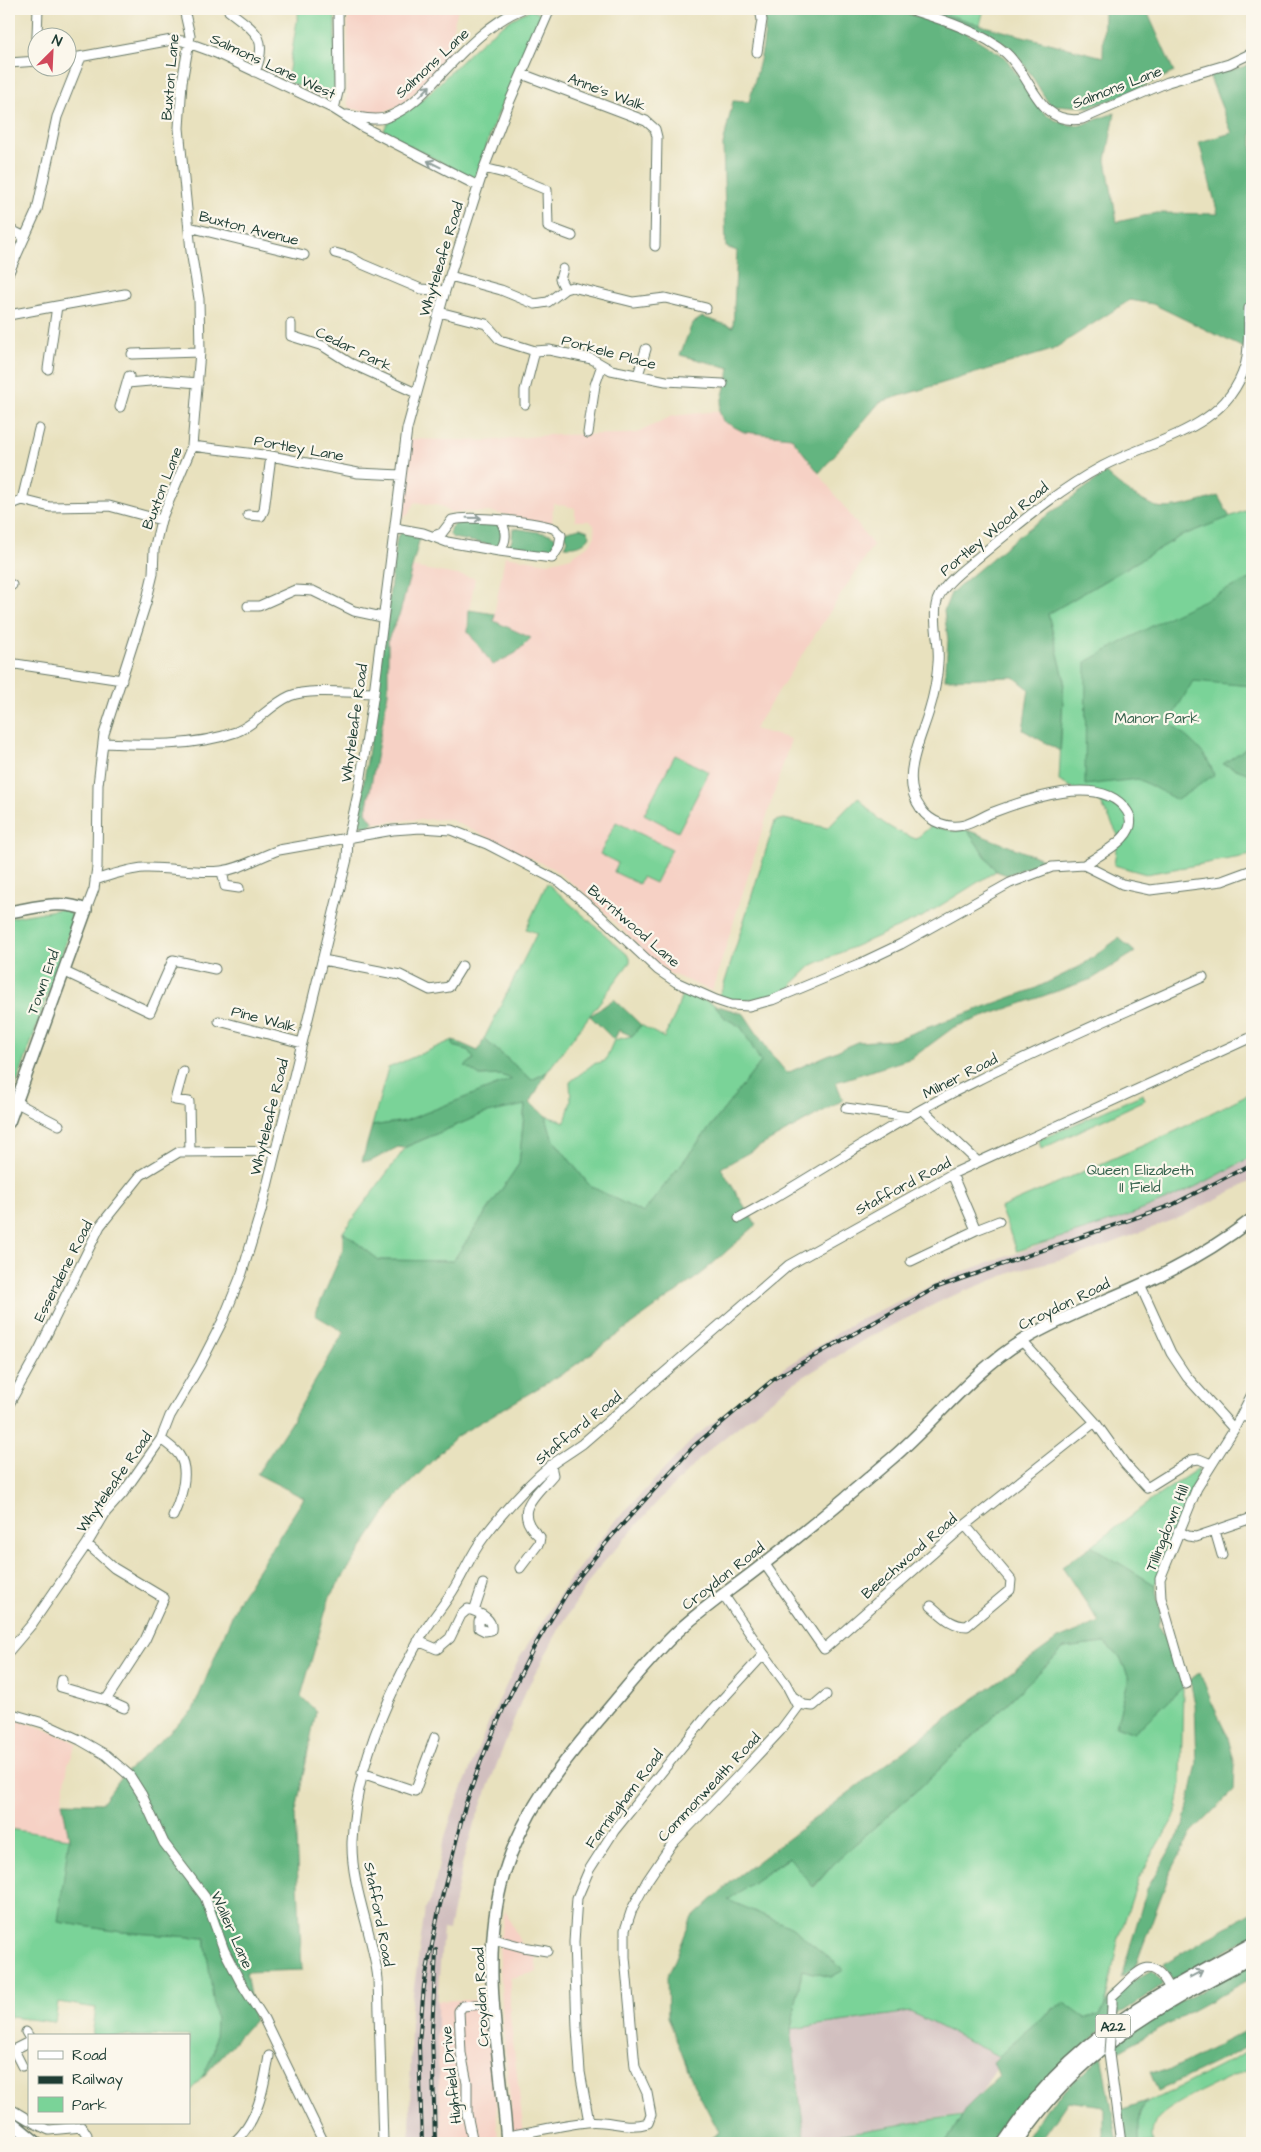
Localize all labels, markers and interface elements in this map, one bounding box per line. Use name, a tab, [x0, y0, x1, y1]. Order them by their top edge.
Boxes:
street label: Salmons Lane	[391, 23, 474, 103]
north arrow	[28, 28, 78, 78]
street label: Salmons Lane West	[207, 28, 339, 105]
text: N	[49, 30, 65, 52]
street label: Buxton Lane	[156, 33, 185, 121]
street label: Salmons Lane	[1069, 61, 1165, 114]
street label: Anne's Walk	[565, 68, 649, 117]
one-way arrow	[419, 85, 431, 98]
one-way arrow	[427, 159, 442, 168]
street label: Whyteleafe Road	[414, 199, 470, 320]
street label: Buxton Avenue	[197, 206, 301, 251]
street label: Cedar Park	[312, 322, 396, 377]
street label: Porkele Place	[559, 330, 659, 375]
street label: Portley Lane	[252, 430, 345, 468]
street label: Buxton Lane	[137, 444, 188, 533]
street label: Portley Wood Road	[935, 477, 1054, 582]
one-way arrow	[466, 513, 482, 523]
street label: Whyteleafe Road	[336, 662, 374, 784]
park label: Manor Park	[1115, 708, 1199, 729]
street label: Burntwood Lane	[583, 880, 685, 973]
street label: Town End	[22, 947, 65, 1017]
street label: Pine Walk	[229, 1001, 299, 1038]
street label: Milner Road	[919, 1048, 1002, 1104]
street label: Whyteleafe Road	[245, 1056, 295, 1178]
street label: Stafford Road	[852, 1152, 955, 1221]
park label: Queen Elizabeth II Field	[1087, 1160, 1194, 1198]
street label: Essendene Road	[29, 1217, 98, 1326]
street label: Croydon Road	[1015, 1273, 1114, 1337]
street label: Stafford Road	[531, 1387, 626, 1470]
street label: Whyteleafe Road	[72, 1427, 158, 1538]
street label: Tillingdown Hill	[1141, 1482, 1195, 1575]
street label: Beechwood Road	[857, 1509, 962, 1604]
street label: Croydon Road	[678, 1537, 770, 1616]
street label: Commonwealth Road	[653, 1728, 766, 1847]
street label: Farningham Road	[580, 1745, 669, 1854]
street label: Stafford Road	[358, 1860, 399, 1968]
street label: Waller Lane	[205, 1888, 258, 1972]
street label: Croydon Road	[468, 1946, 496, 2047]
one-way arrow	[1188, 1969, 1203, 1978]
road number: A22	[1096, 2014, 1130, 2038]
street label: Highfield Drive	[436, 2025, 468, 2125]
legend	[28, 2034, 190, 2124]
text: Road	[72, 2045, 107, 2066]
text: Railway	[72, 2069, 123, 2091]
text: Park	[72, 2095, 107, 2116]

